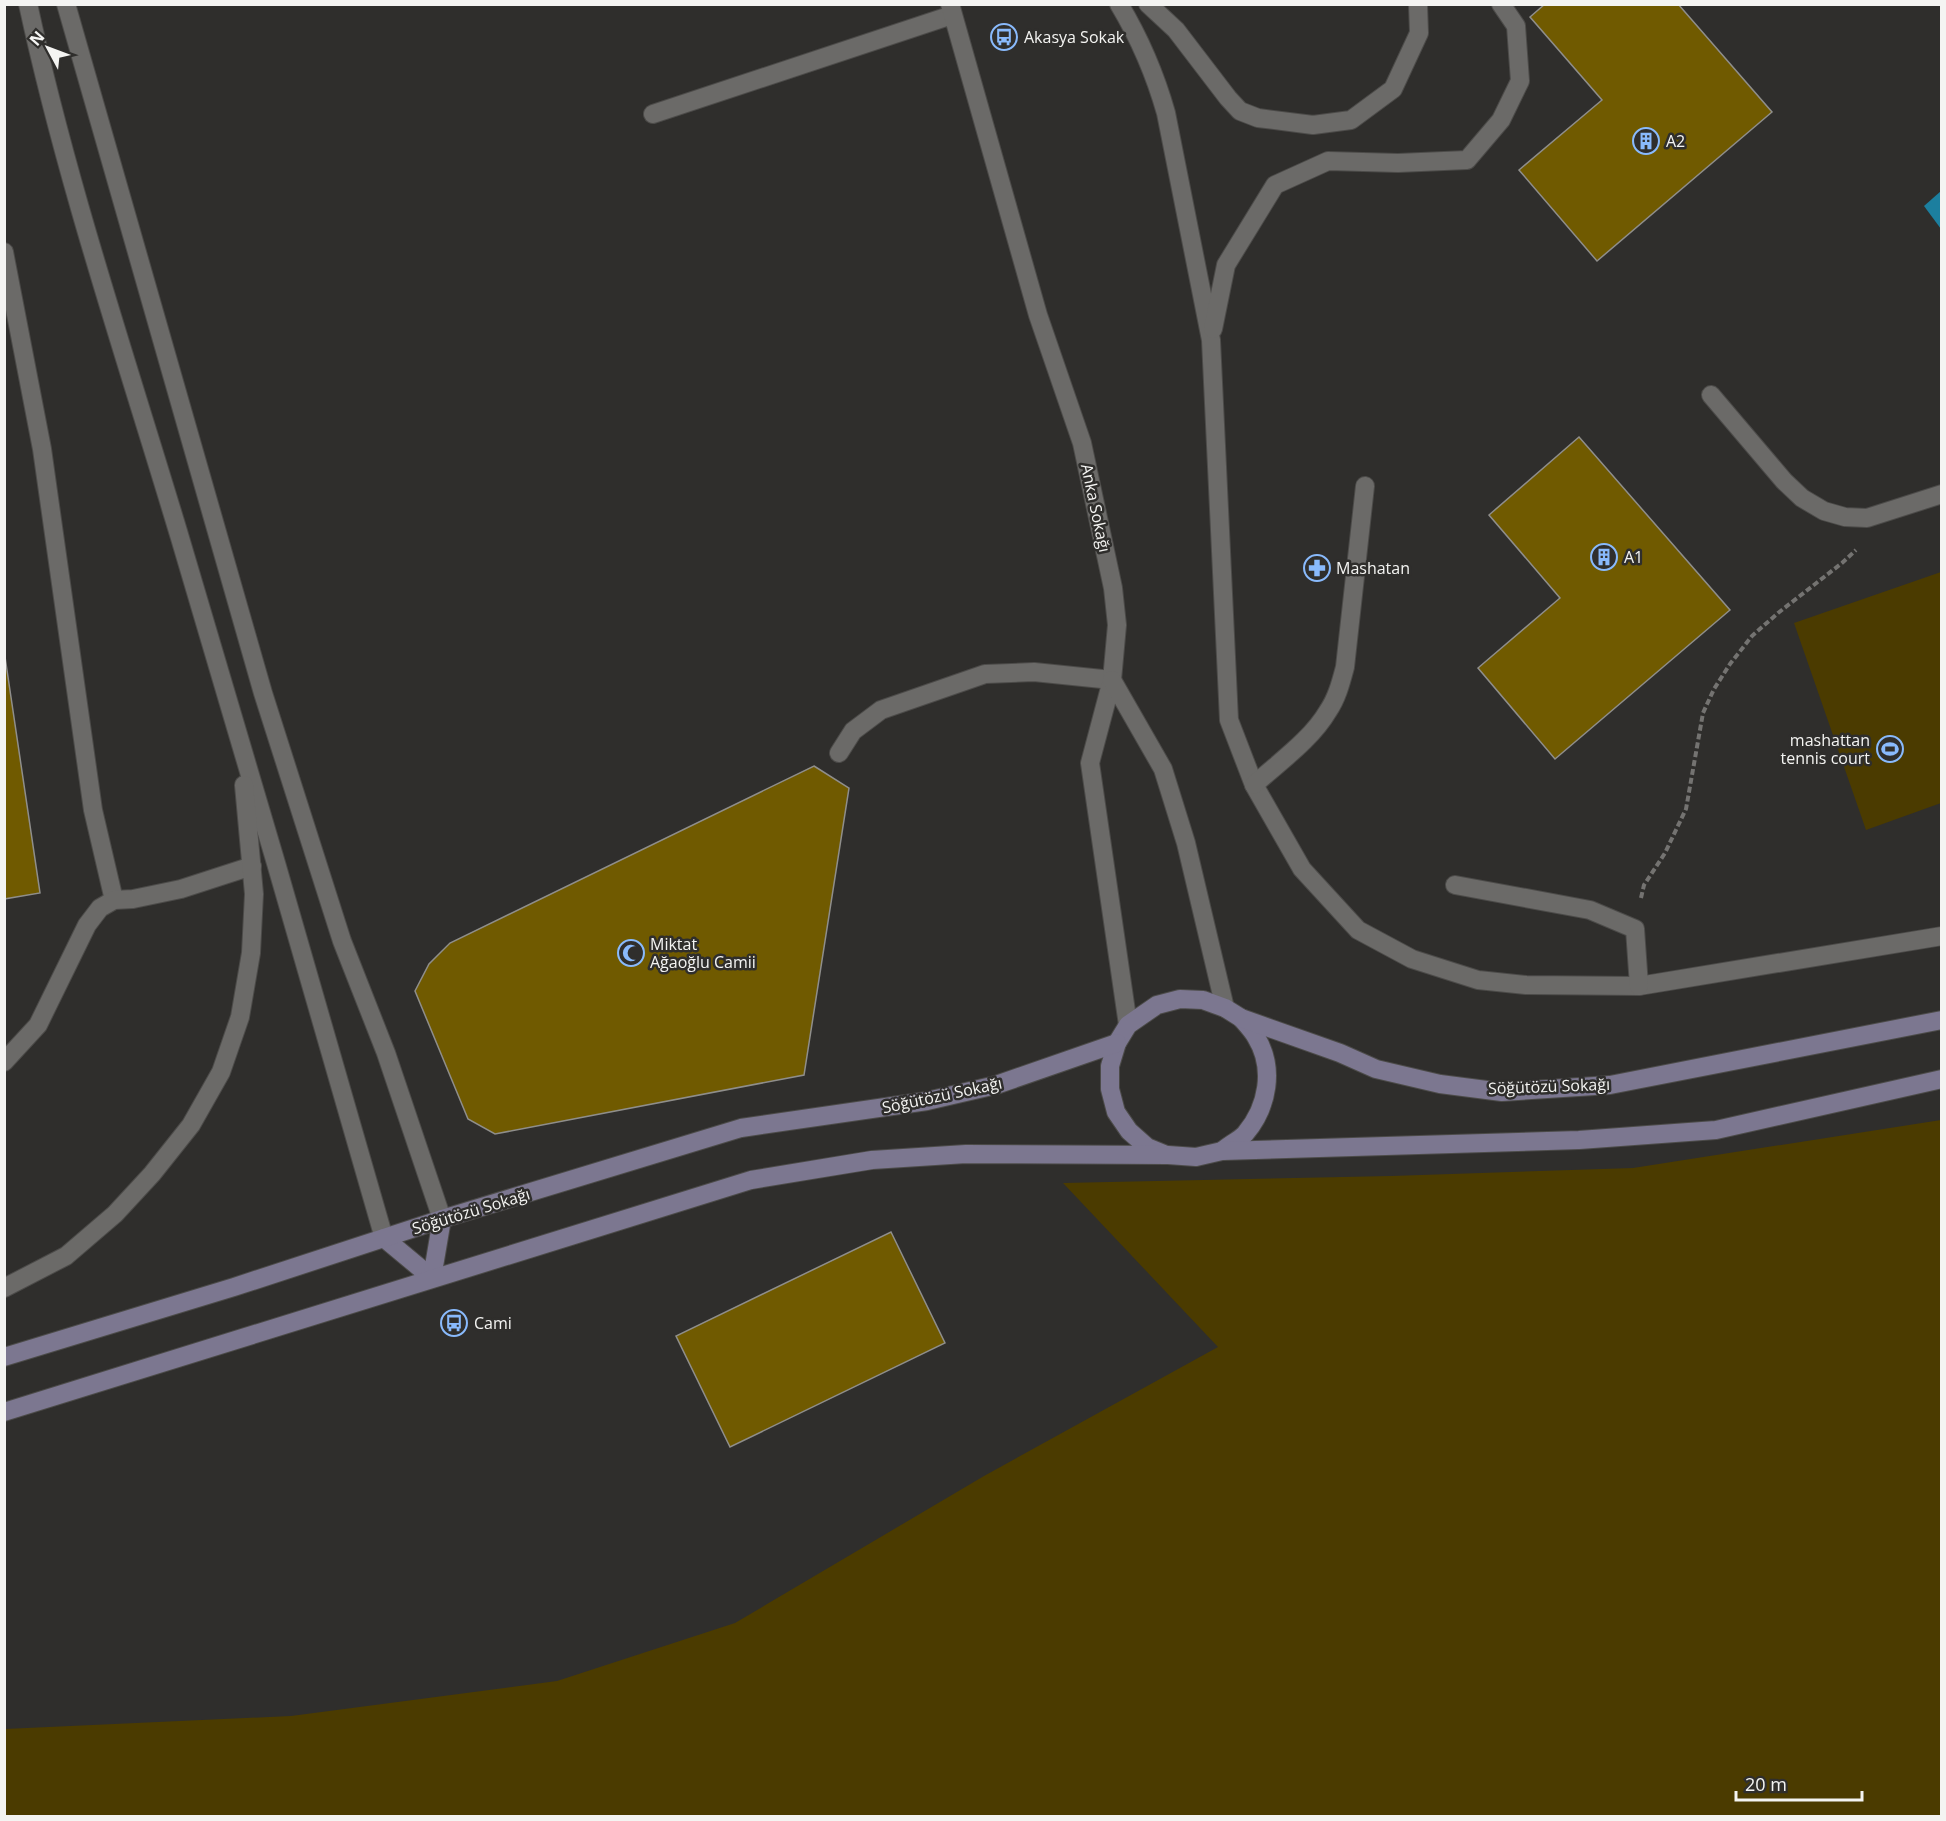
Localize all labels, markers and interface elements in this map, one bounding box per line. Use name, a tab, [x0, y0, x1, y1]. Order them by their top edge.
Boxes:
north arrow	[18, 18, 78, 78]
bus stop icon: Akasya Sokak	[989, 22, 1019, 52]
text: N	[24, 26, 49, 50]
place label: Akasya Sokak	[1024, 26, 1125, 48]
building icon: A2	[1631, 126, 1661, 156]
place label: A2	[1666, 130, 1685, 152]
street label: Anka Sokağı	[1076, 462, 1116, 554]
building icon: A1	[1589, 542, 1619, 572]
place label: A1	[1624, 546, 1643, 568]
pharmacy icon: Mashatan	[1302, 553, 1332, 583]
place label: Mashatan	[1336, 557, 1410, 579]
place label: mashattan tennis court	[1781, 729, 1870, 769]
sports icon: mashattan tennis court	[1875, 734, 1905, 764]
place label: Miktat Ağaoğlu Camii	[650, 933, 756, 973]
mosque icon: Miktat Ağaoğlu Camii	[616, 938, 646, 968]
street label: Söğütözü Sokağı	[880, 1072, 1004, 1118]
street label: Söğütözü Sokağı	[1488, 1073, 1610, 1099]
street label: Söğütözü Sokağı	[409, 1183, 533, 1239]
bus stop icon: Cami	[439, 1308, 469, 1338]
place label: Cami	[474, 1312, 512, 1334]
scale bar	[1736, 1764, 1862, 1802]
text: 20 m	[1745, 1772, 1787, 1796]

